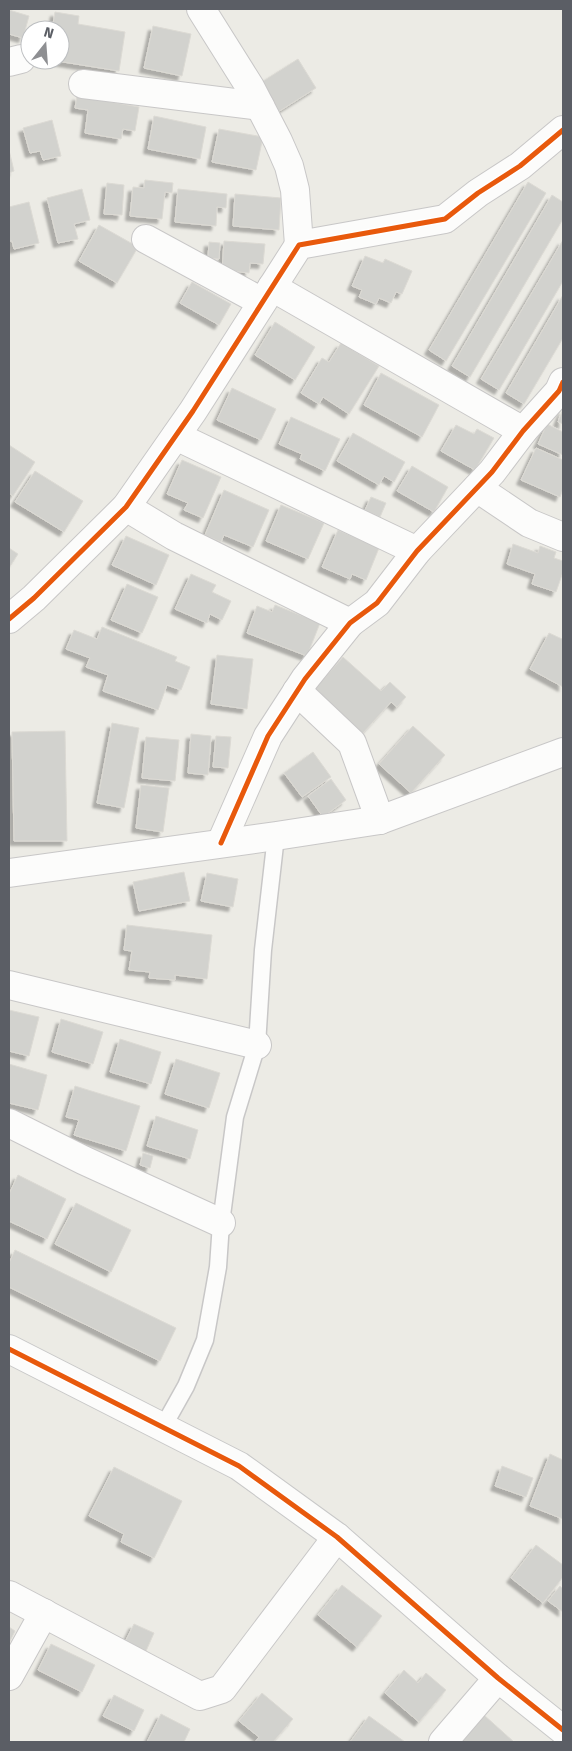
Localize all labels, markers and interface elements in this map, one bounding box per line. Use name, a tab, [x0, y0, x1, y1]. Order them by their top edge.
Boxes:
north arrow	[20, 20, 70, 70]
text: N	[42, 24, 56, 43]

